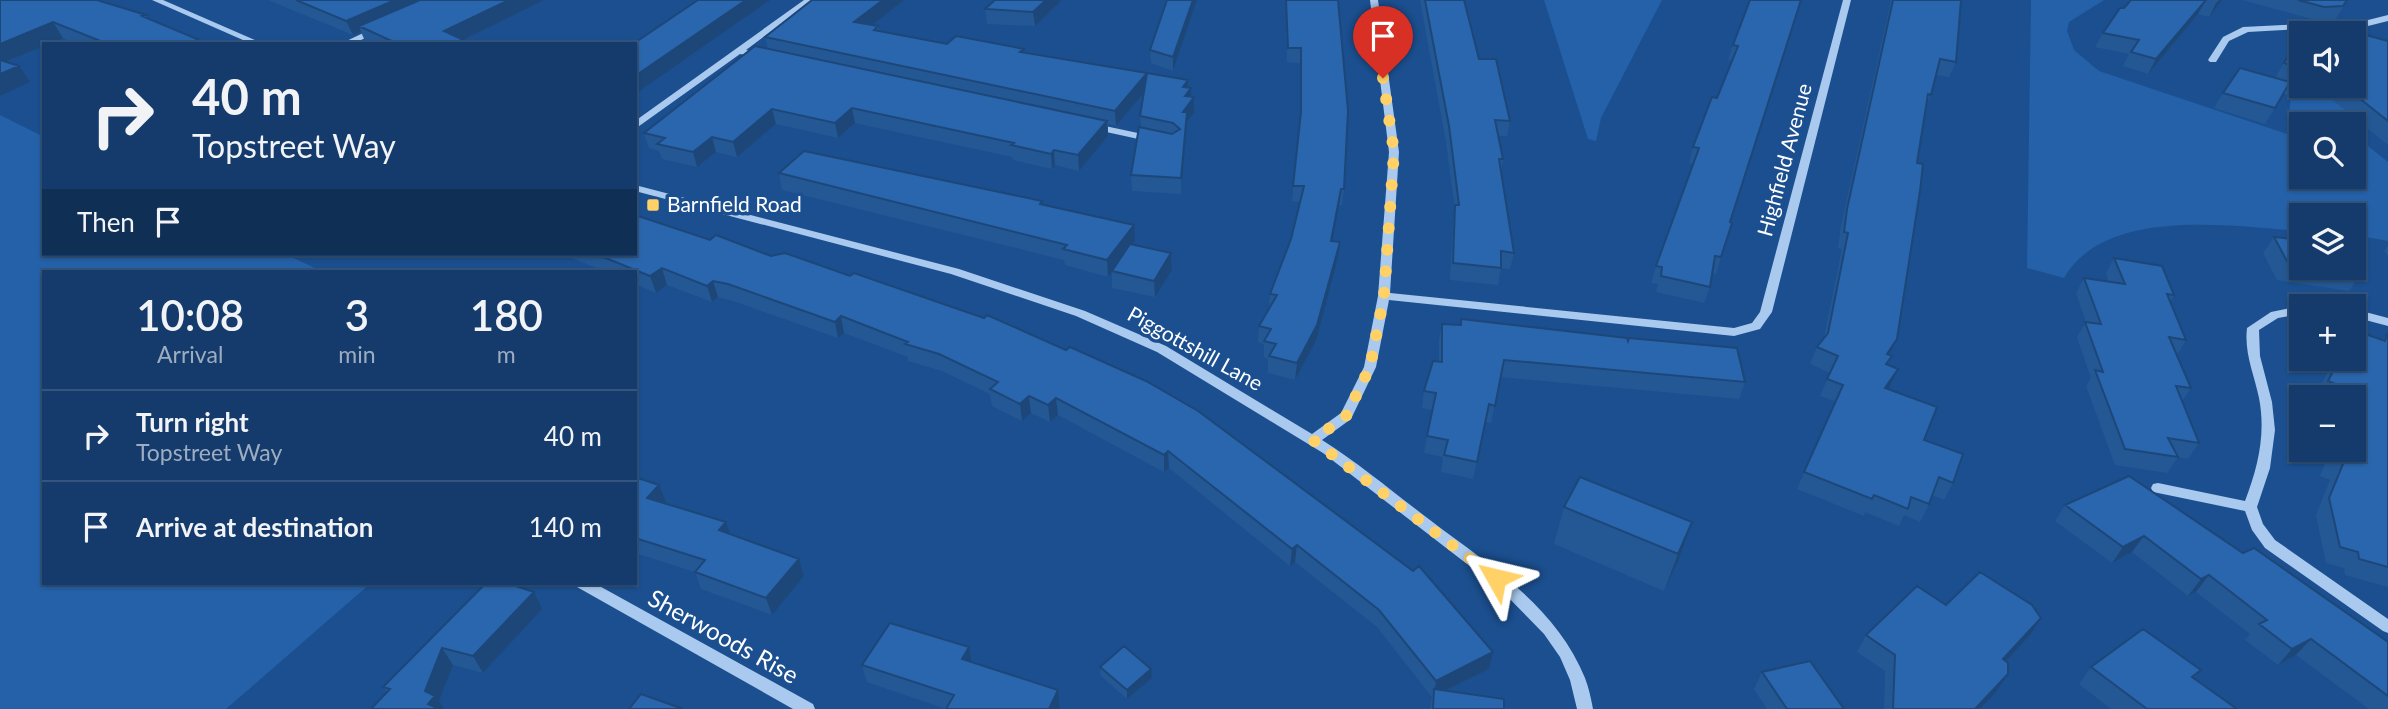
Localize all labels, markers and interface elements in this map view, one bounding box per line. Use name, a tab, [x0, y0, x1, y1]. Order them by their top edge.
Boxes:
pin	[1353, 6, 1413, 78]
icon: arrive	[1364, 17, 1402, 55]
map controls	[2289, 21, 2366, 462]
button: sound	[2289, 21, 2366, 98]
text: 40 m	[192, 67, 302, 125]
icon: right	[77, 70, 168, 161]
street label: Highfield Avenue	[1751, 80, 1816, 239]
button: search	[2289, 112, 2366, 189]
text: Topstreet Way	[192, 126, 396, 165]
place label: Barnfield Road	[667, 191, 802, 216]
marker: Barnfield Road	[645, 197, 661, 213]
icon: arrive	[149, 203, 187, 241]
button: layers	[2289, 203, 2366, 280]
text: Then	[77, 206, 135, 238]
text: 10:08	[136, 290, 244, 340]
text: 3	[345, 290, 369, 340]
text: 180	[470, 290, 543, 340]
button: +	[2289, 294, 2366, 371]
street label: Piggottshill Lane	[1124, 300, 1268, 395]
text: Arrival	[157, 340, 223, 368]
text: min	[338, 340, 376, 368]
text: m	[497, 340, 516, 368]
button: −	[2289, 385, 2366, 462]
text: Turn right	[136, 406, 249, 438]
icon: right	[77, 417, 115, 455]
text: 40 m	[544, 420, 602, 452]
text: Topstreet Way	[136, 438, 282, 466]
icon: arrive	[77, 508, 115, 546]
text: Arrive at destination	[136, 511, 373, 543]
text: 140 m	[529, 511, 602, 543]
position arrow	[1459, 541, 1533, 615]
street label: Sherwoods Rise	[644, 582, 804, 689]

